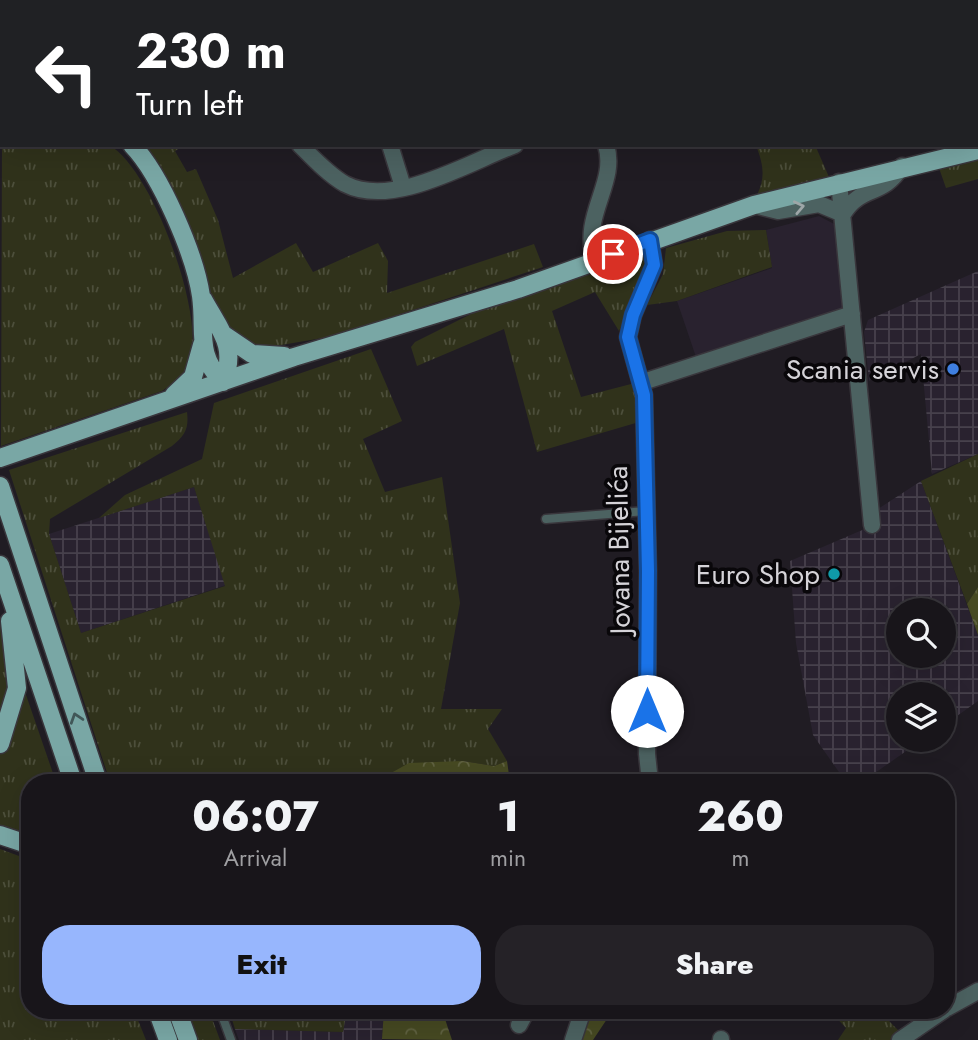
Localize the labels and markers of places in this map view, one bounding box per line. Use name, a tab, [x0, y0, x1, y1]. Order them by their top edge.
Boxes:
pin	[583, 224, 643, 284]
place label: Scania servis	[786, 349, 939, 390]
marker: Scania servis	[945, 361, 961, 377]
place label: Euro Shop	[696, 554, 820, 595]
marker: Euro Shop	[826, 566, 842, 582]

